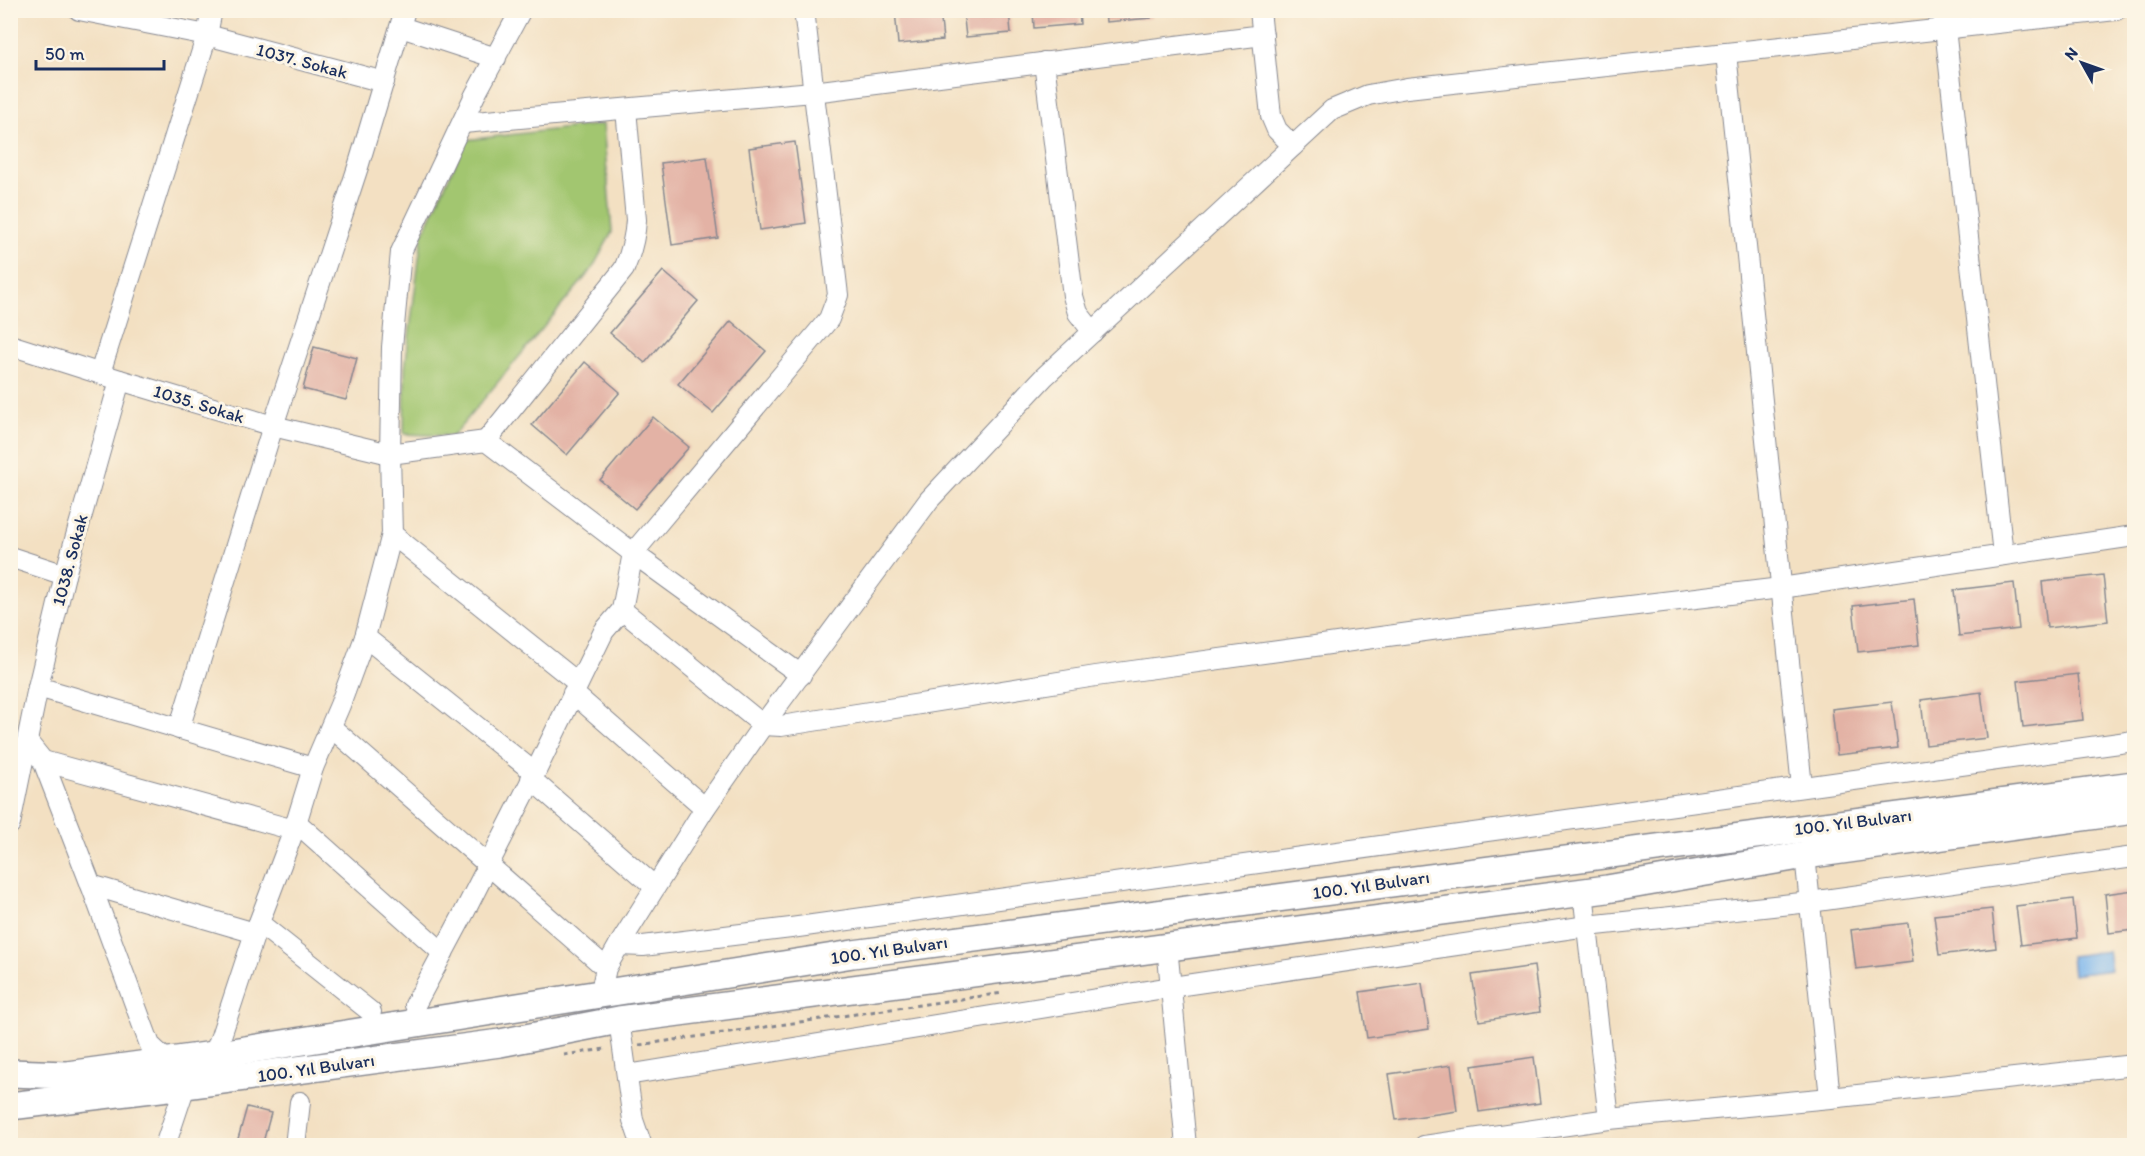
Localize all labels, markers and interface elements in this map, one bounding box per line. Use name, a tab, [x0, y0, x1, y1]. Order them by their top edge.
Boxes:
scale bar	[36, 33, 164, 71]
north arrow	[2052, 33, 2112, 93]
street label: 1037. Sokak	[254, 38, 350, 84]
text: 50 m	[45, 43, 85, 65]
text: N	[2060, 43, 2082, 64]
street label: 1035. Sokak	[151, 380, 247, 428]
street label: 1038. Sokak	[47, 512, 93, 608]
street label: 100. Yıl Bulvarı	[1793, 804, 1913, 840]
street label: 100. Yıl Bulvarı	[1311, 866, 1431, 904]
street label: 100. Yıl Bulvarı	[829, 931, 949, 969]
street label: 100. Yıl Bulvarı	[256, 1049, 376, 1087]

